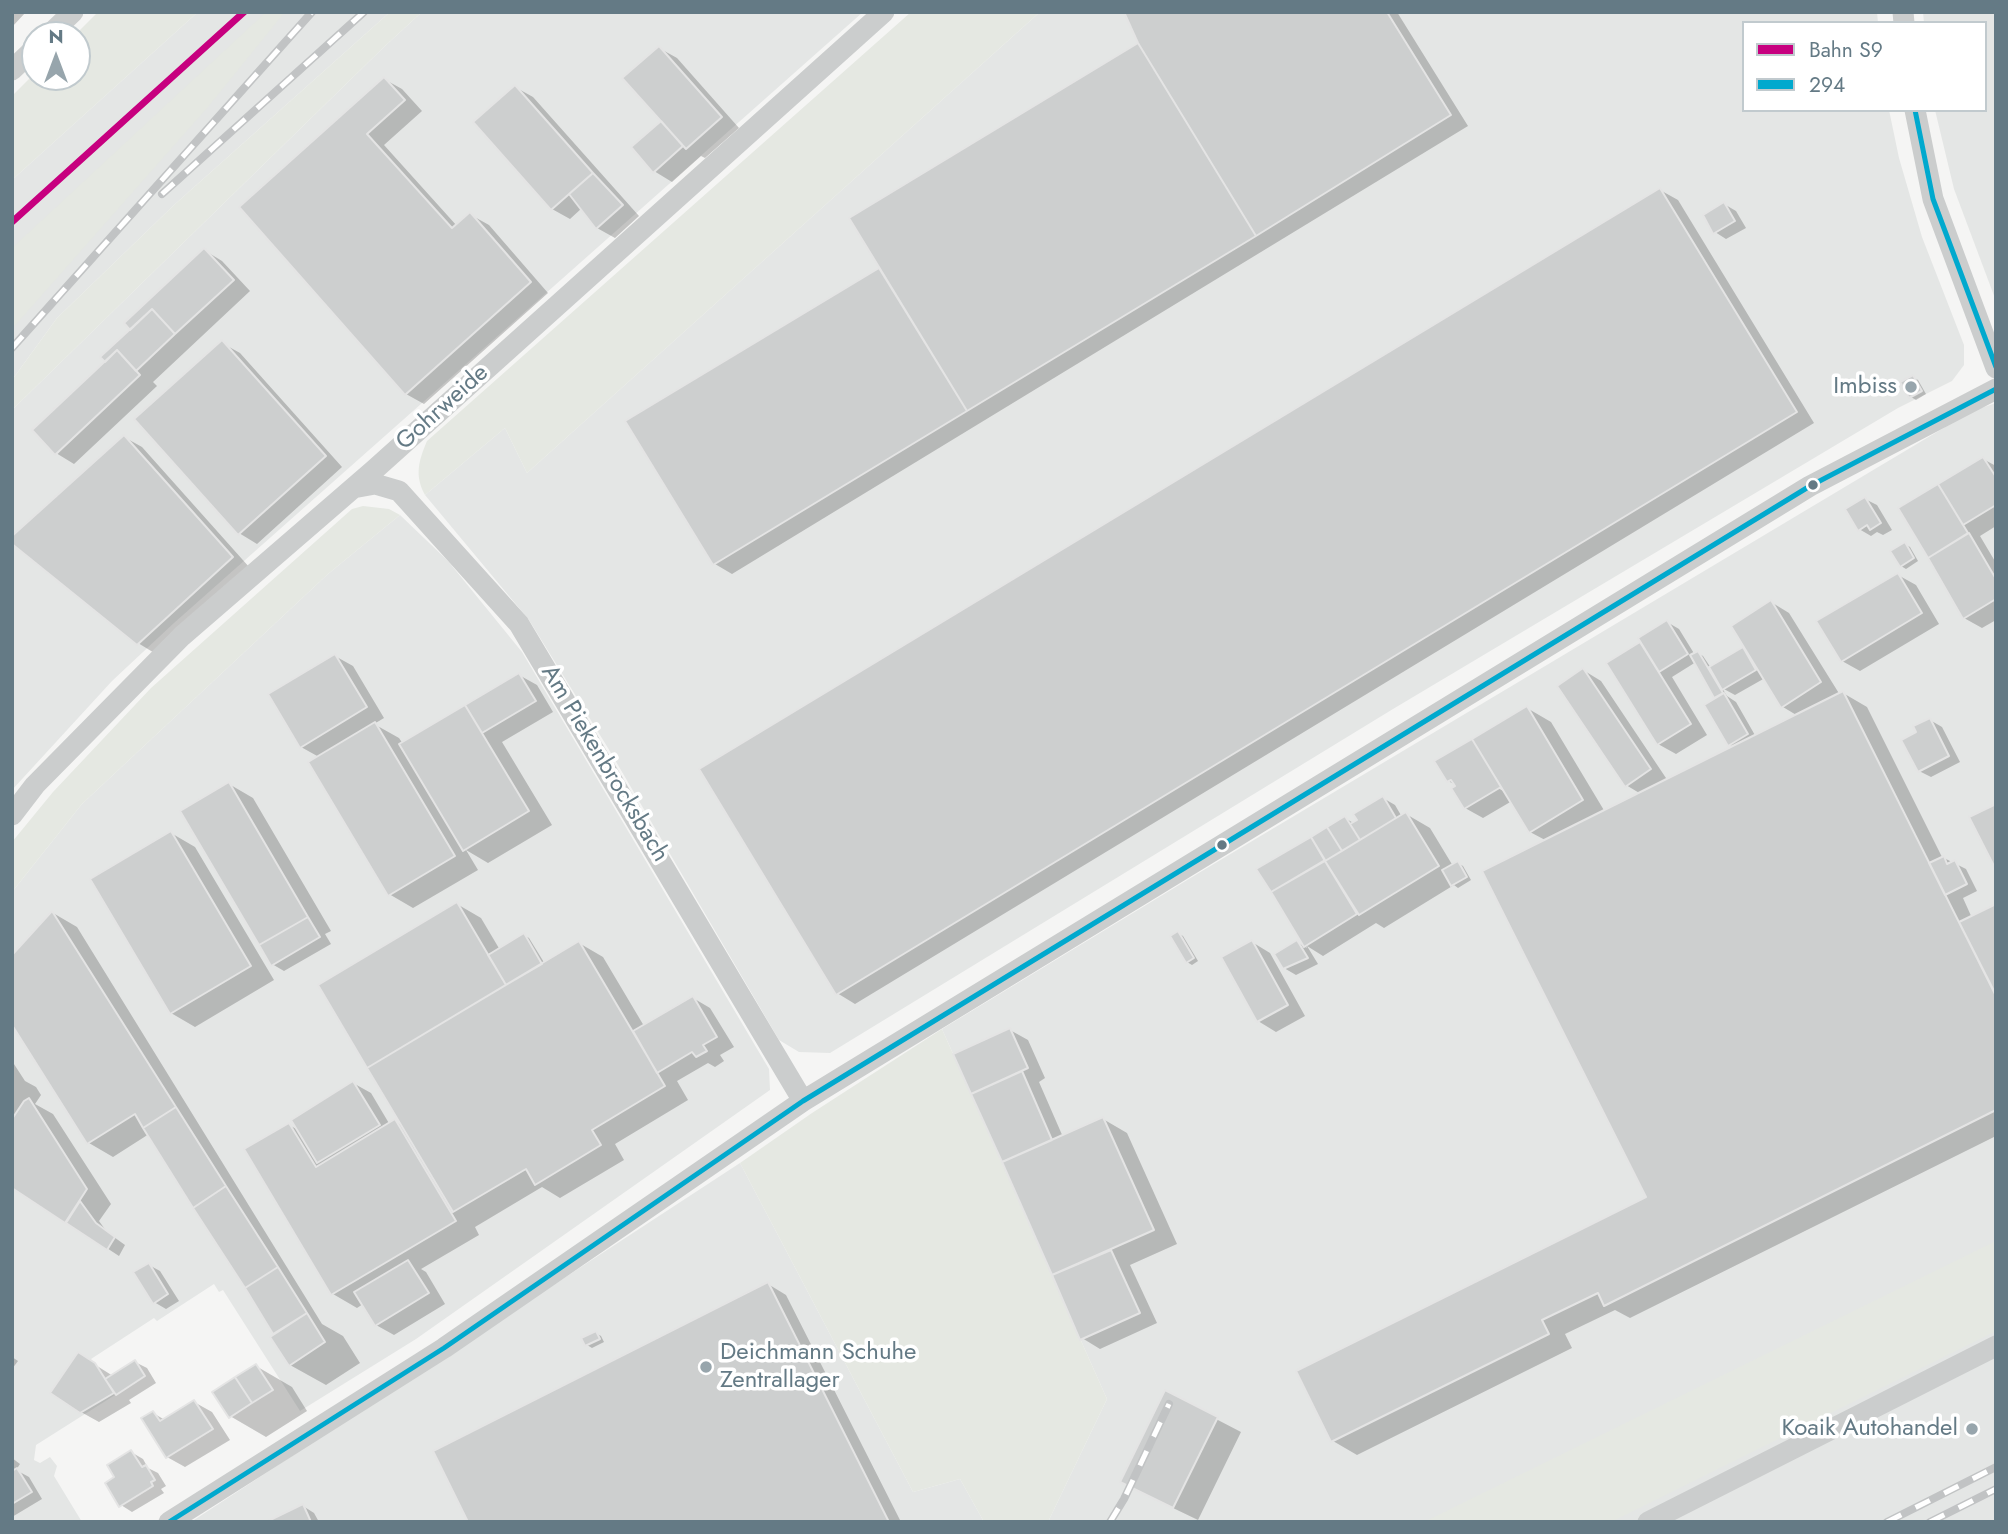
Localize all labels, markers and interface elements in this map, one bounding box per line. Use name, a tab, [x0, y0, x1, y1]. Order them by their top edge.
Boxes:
north arrow	[21, 21, 91, 91]
legend	[1742, 21, 1987, 112]
text: N	[48, 23, 64, 50]
text: Bahn S9	[1809, 35, 1883, 65]
text: 294	[1809, 70, 1845, 100]
street label: Gohrweide	[391, 359, 495, 457]
place label: Imbiss	[1833, 373, 1897, 401]
marker: Imbiss	[1903, 379, 1919, 395]
unlabelled marker	[1806, 478, 1820, 492]
street label: Am Piekenbrocksbach	[534, 660, 674, 868]
unlabelled marker	[1215, 838, 1229, 852]
place label: Deichmann Schuhe Zentrallager	[720, 1339, 916, 1395]
marker: Deichmann Schuhe Zentrallager	[698, 1359, 714, 1375]
place label: Koaik Autohandel	[1781, 1415, 1958, 1443]
marker: Koaik Autohandel	[1964, 1421, 1980, 1437]

